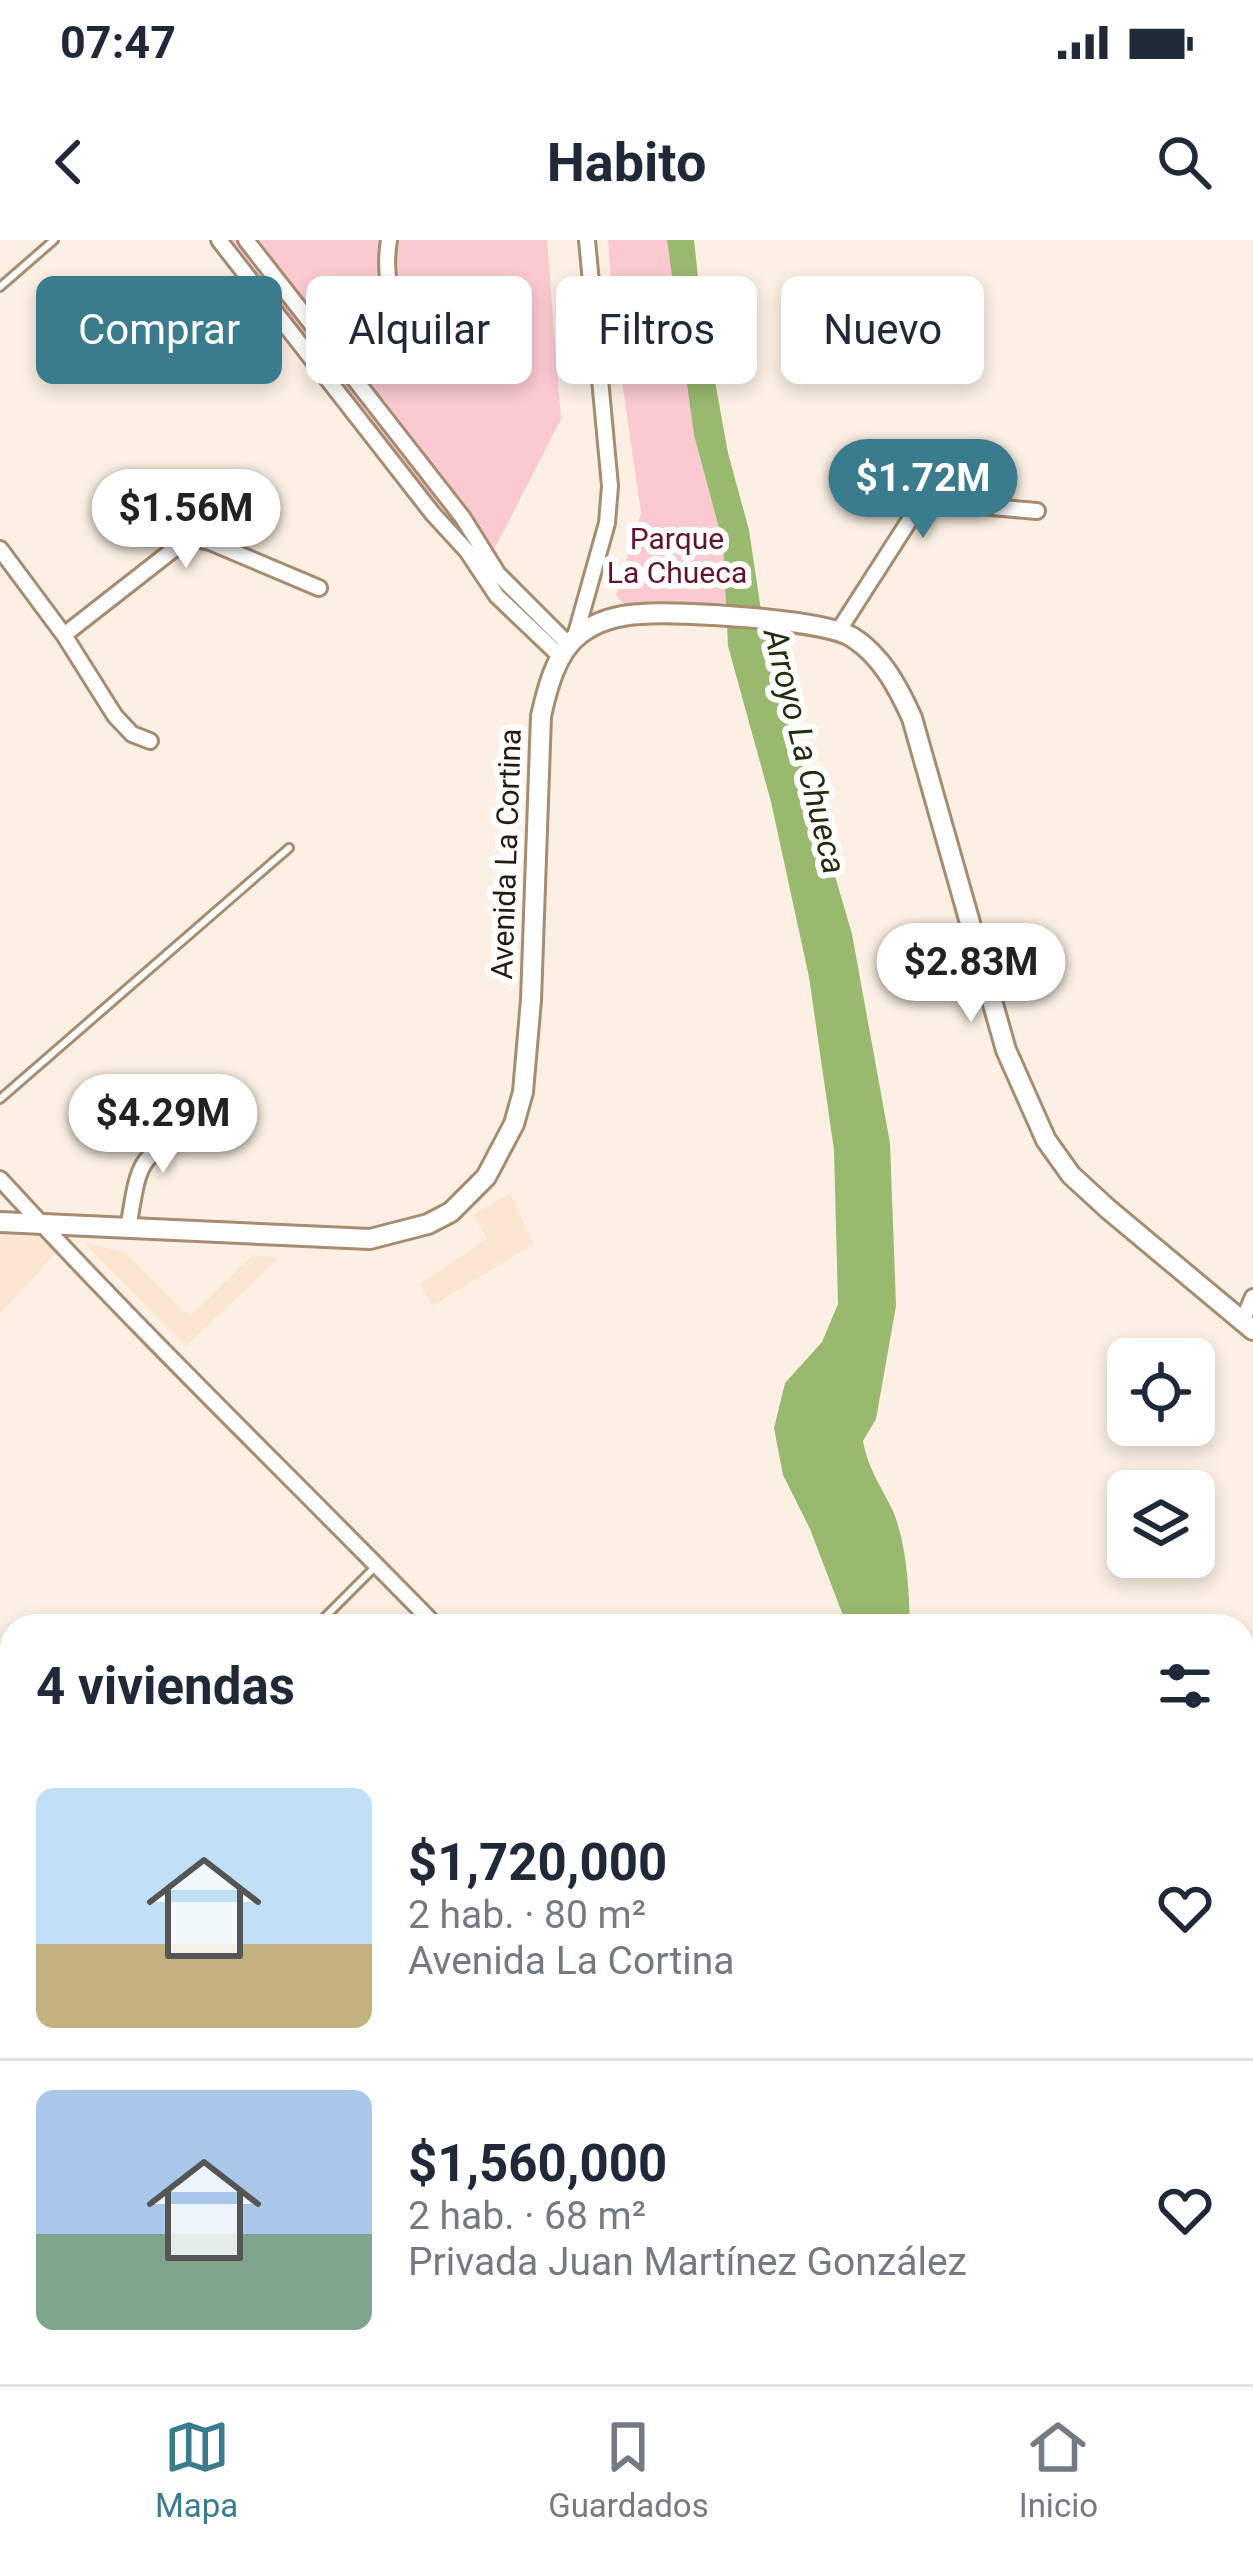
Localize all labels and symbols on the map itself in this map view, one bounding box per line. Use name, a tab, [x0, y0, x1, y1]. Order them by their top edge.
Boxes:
pin: $1.72M	[825, 439, 1021, 541]
pin: $1.56M	[88, 469, 284, 571]
park label: Parque La Chueca	[607, 521, 747, 590]
water label: Arroyo La Chueca	[755, 622, 854, 878]
street label: Avenida La Cortina	[484, 728, 528, 980]
pin: $2.83M	[873, 923, 1069, 1025]
pin: $4.29M	[65, 1074, 261, 1176]

